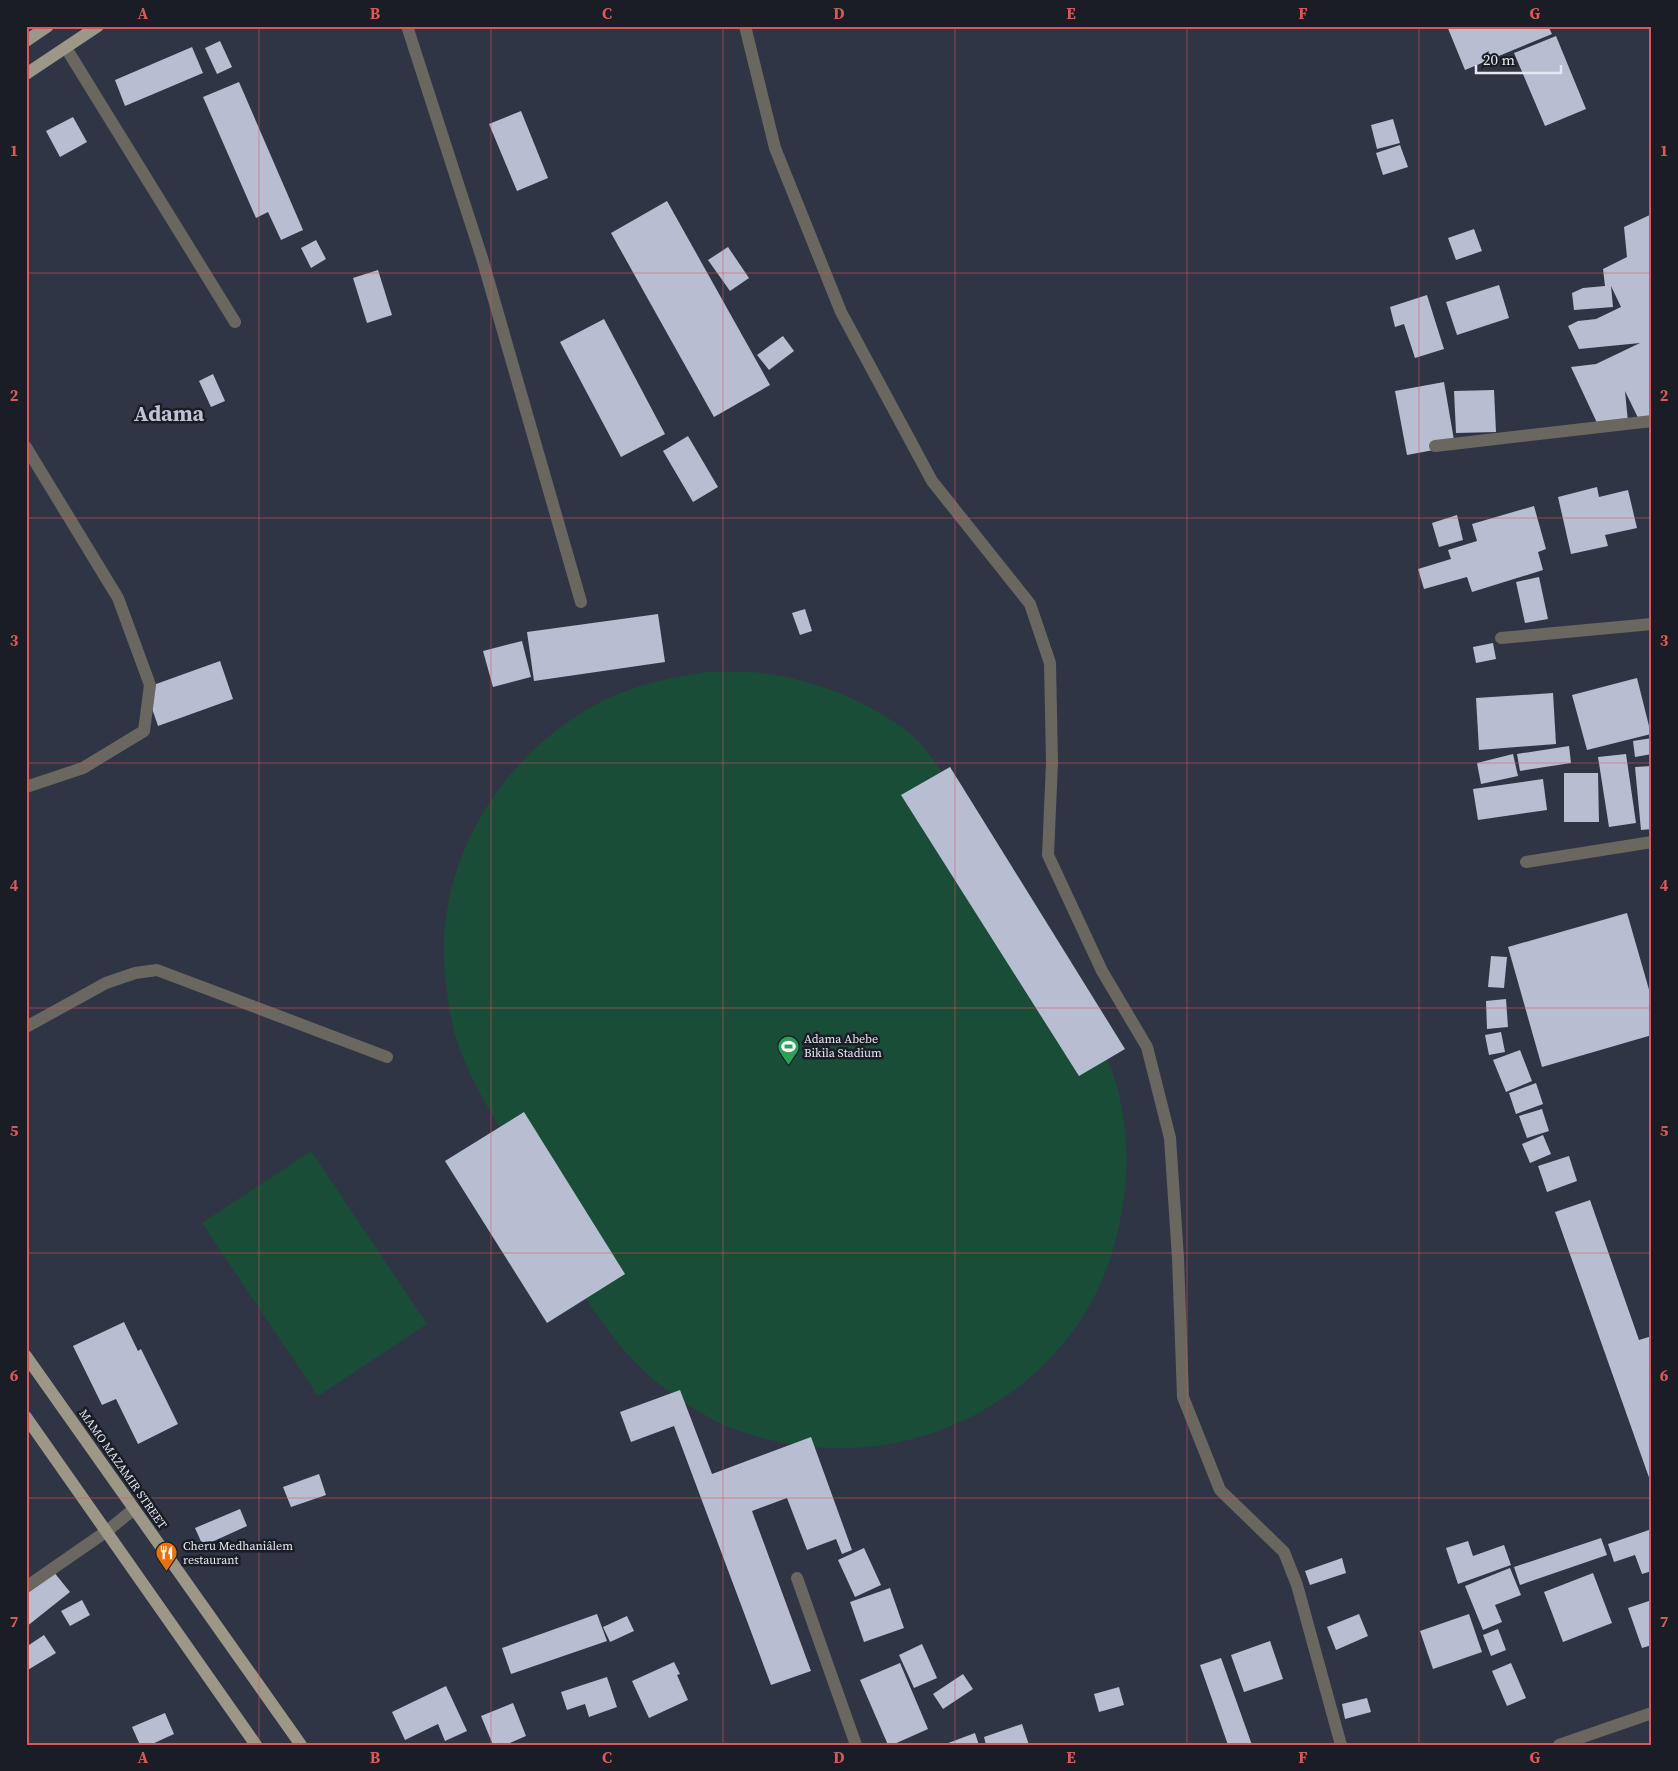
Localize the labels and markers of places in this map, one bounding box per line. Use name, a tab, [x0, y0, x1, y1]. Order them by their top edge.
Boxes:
place label: Adama Abebe Bikila Stadium	[804, 1031, 882, 1061]
sports icon: Adama Abebe Bikila Stadium	[776, 1034, 800, 1065]
place label: Cheru Medhaniâlem restaurant	[183, 1538, 293, 1568]
restaurant icon: Cheru Medhaniâlem restaurant	[155, 1541, 179, 1572]

